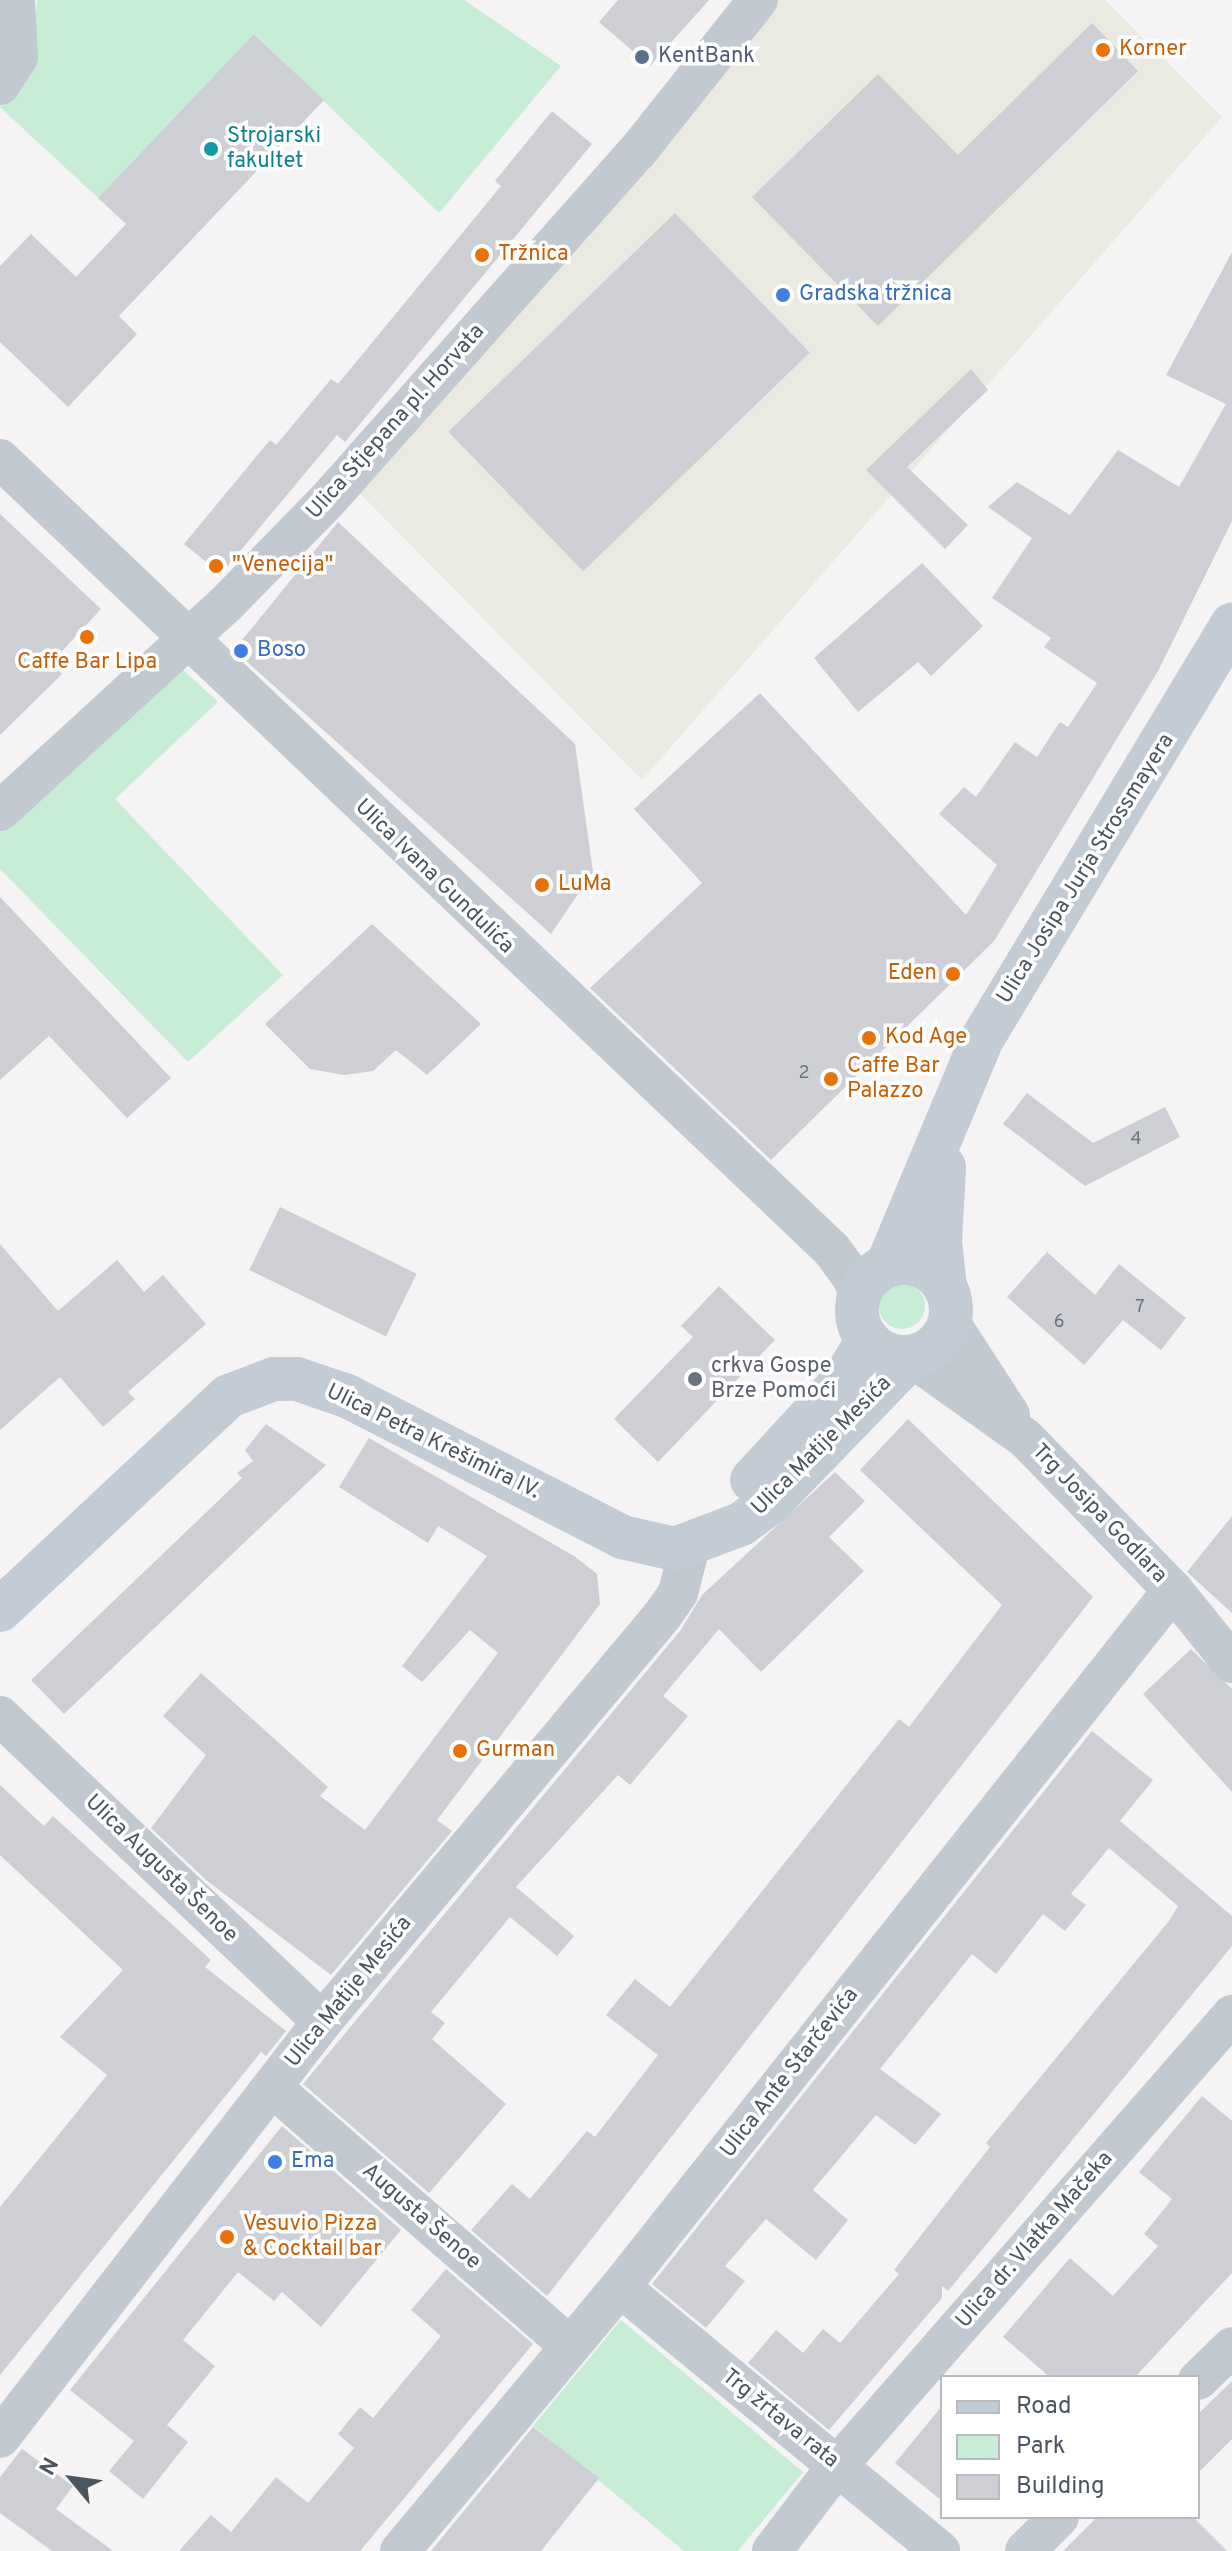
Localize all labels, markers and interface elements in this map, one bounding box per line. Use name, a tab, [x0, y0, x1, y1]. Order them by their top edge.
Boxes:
place label: Korner	[1119, 37, 1187, 63]
marker: Korner	[1094, 41, 1112, 59]
place label: KentBank	[658, 44, 755, 70]
marker: KentBank	[633, 48, 651, 66]
place label: Strojarski fakultet	[227, 123, 321, 174]
marker: Strojarski fakultet	[202, 140, 220, 158]
place label: Tržnica	[498, 242, 569, 268]
marker: Tržnica	[473, 246, 491, 264]
place label: Gradska tržnica	[799, 282, 952, 308]
marker: Gradska tržnica	[774, 286, 792, 304]
street label: Ulica Stjepana pl. Horvata	[301, 319, 491, 525]
place label: "Venecija"	[232, 553, 333, 579]
marker: "Venecija"	[207, 557, 225, 575]
marker: Caffe Bar Lipa	[78, 628, 96, 646]
place label: Boso	[257, 638, 306, 664]
marker: Boso	[232, 642, 250, 660]
place label: Caffe Bar Lipa	[17, 650, 157, 676]
street label: Ulica Josipa Jurja Strossmayera	[992, 729, 1180, 1009]
street label: Ulica Ivana Gundulića	[349, 794, 519, 960]
place label: LuMa	[558, 872, 611, 898]
marker: LuMa	[533, 876, 551, 894]
place label: Eden	[888, 961, 937, 987]
marker: Eden	[944, 965, 962, 983]
place label: Kod Age	[885, 1025, 968, 1051]
marker: Kod Age	[860, 1029, 878, 1047]
place label: Caffe Bar Palazzo	[847, 1053, 940, 1104]
house number: 2	[798, 1063, 810, 1085]
marker: Caffe Bar Palazzo	[822, 1070, 840, 1088]
house number: 4	[1130, 1129, 1142, 1151]
house number: 7	[1135, 1297, 1145, 1319]
house number: 6	[1054, 1312, 1064, 1334]
place label: crkva Gospe Brze Pomoći	[711, 1353, 836, 1404]
marker: crkva Gospe Brze Pomoći	[686, 1370, 704, 1388]
street label: Ulica Matije Mesića	[747, 1371, 897, 1521]
street label: Ulica Petra Krešimira IV.	[322, 1379, 544, 1505]
street label: Trg Josipa Godlara	[1026, 1439, 1172, 1589]
place label: Gurman	[476, 1738, 555, 1764]
marker: Gurman	[451, 1742, 469, 1760]
street label: Ulica Augusta Šenoe	[79, 1789, 243, 1949]
street label: Ulica Matije Mesića	[280, 1911, 418, 2073]
street label: Ulica Ante Starčevića	[715, 1982, 865, 2164]
street label: Ulica dr. Vlatka Mačeka	[951, 2146, 1119, 2334]
place label: Ema	[291, 2149, 334, 2175]
marker: Ema	[266, 2153, 284, 2171]
street label: Augusta Šenoe	[356, 2158, 486, 2276]
place label: Vesuvio Pizza & Cocktail bar	[243, 2211, 382, 2262]
marker: Vesuvio Pizza & Cocktail bar	[218, 2228, 236, 2246]
street label: Trg žrtava rata	[716, 2364, 844, 2474]
legend	[940, 2375, 1200, 2519]
text: Road	[1016, 2392, 1072, 2422]
text: Park	[1016, 2432, 1066, 2462]
north arrow	[32, 2439, 112, 2519]
text: N	[35, 2454, 66, 2481]
text: Building	[1016, 2472, 1105, 2502]

